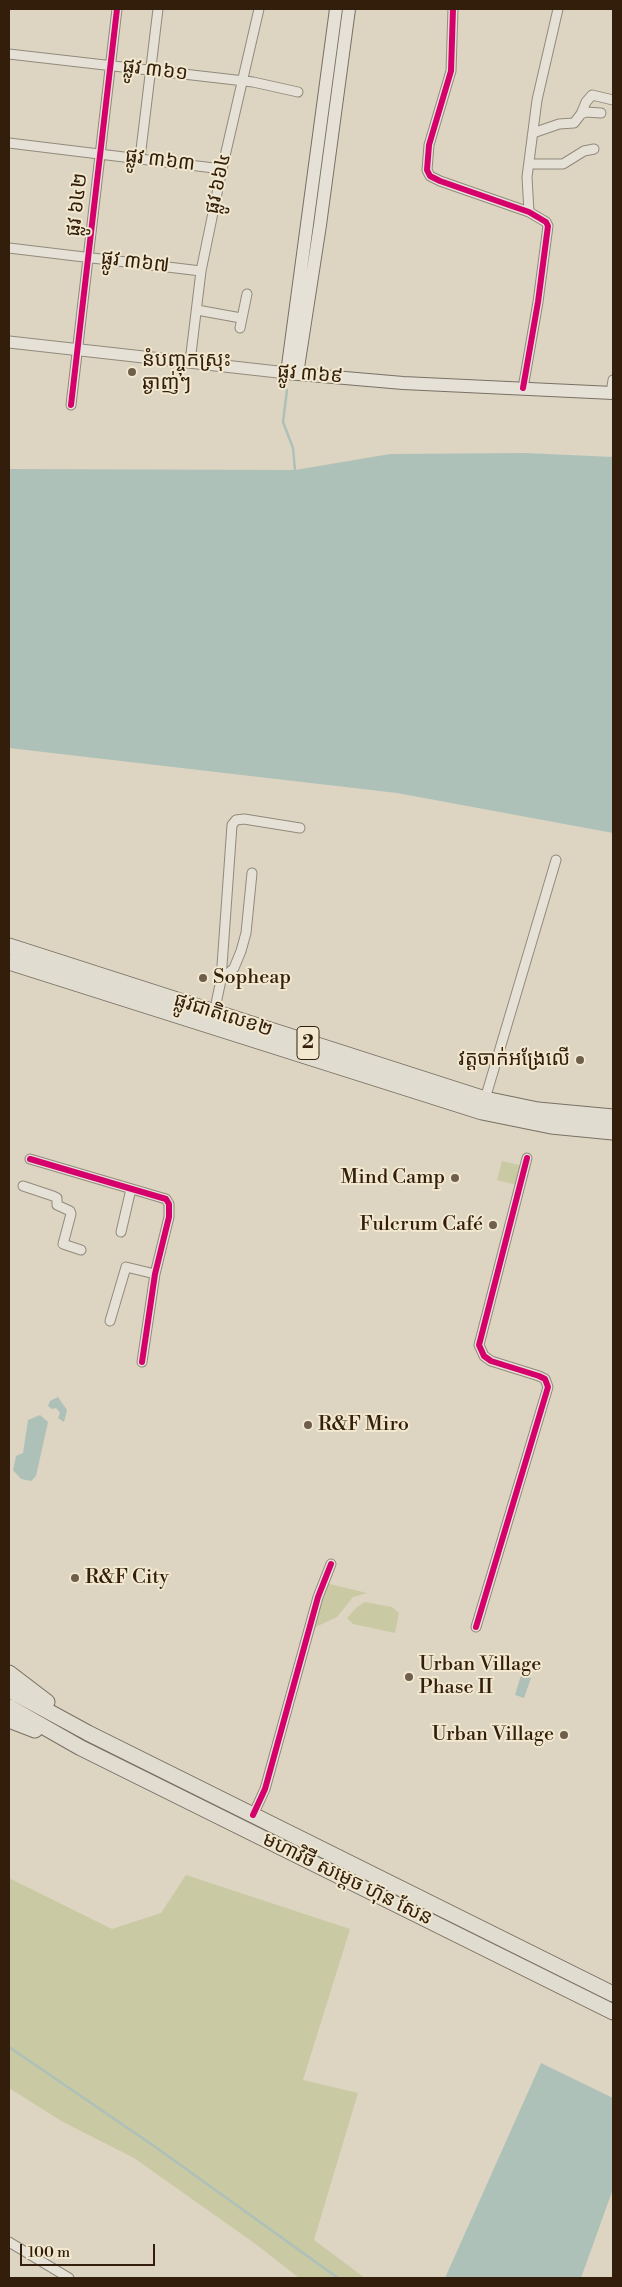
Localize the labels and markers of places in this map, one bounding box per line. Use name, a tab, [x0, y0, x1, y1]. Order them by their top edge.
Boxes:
place label: នំបញ្ចុកស្រុះ ឆ្ងាញ់ៗ	[142, 349, 231, 396]
marker: នំបញ្ចុកស្រុះ ឆ្ងាញ់ៗ	[126, 366, 138, 378]
place label: Sopheap	[213, 966, 291, 990]
marker: Sopheap	[197, 972, 209, 984]
place label: វត្តចាក់អង្រែលើ	[458, 1048, 570, 1072]
marker: វត្តចាក់អង្រែលើ	[574, 1054, 586, 1066]
place label: Mind Camp	[340, 1166, 445, 1190]
marker: Mind Camp	[449, 1172, 461, 1184]
place label: Fulcrum Café	[360, 1213, 483, 1237]
marker: Fulcrum Café	[487, 1219, 499, 1231]
place label: R&F Miro	[318, 1413, 409, 1437]
marker: R&F Miro	[302, 1419, 314, 1431]
place label: R&F City	[85, 1566, 169, 1590]
marker: R&F City	[69, 1572, 81, 1584]
place label: Urban Village Phase II	[419, 1653, 541, 1700]
marker: Urban Village Phase II	[403, 1671, 415, 1683]
place label: Urban Village	[432, 1723, 554, 1747]
marker: Urban Village	[558, 1729, 570, 1741]

